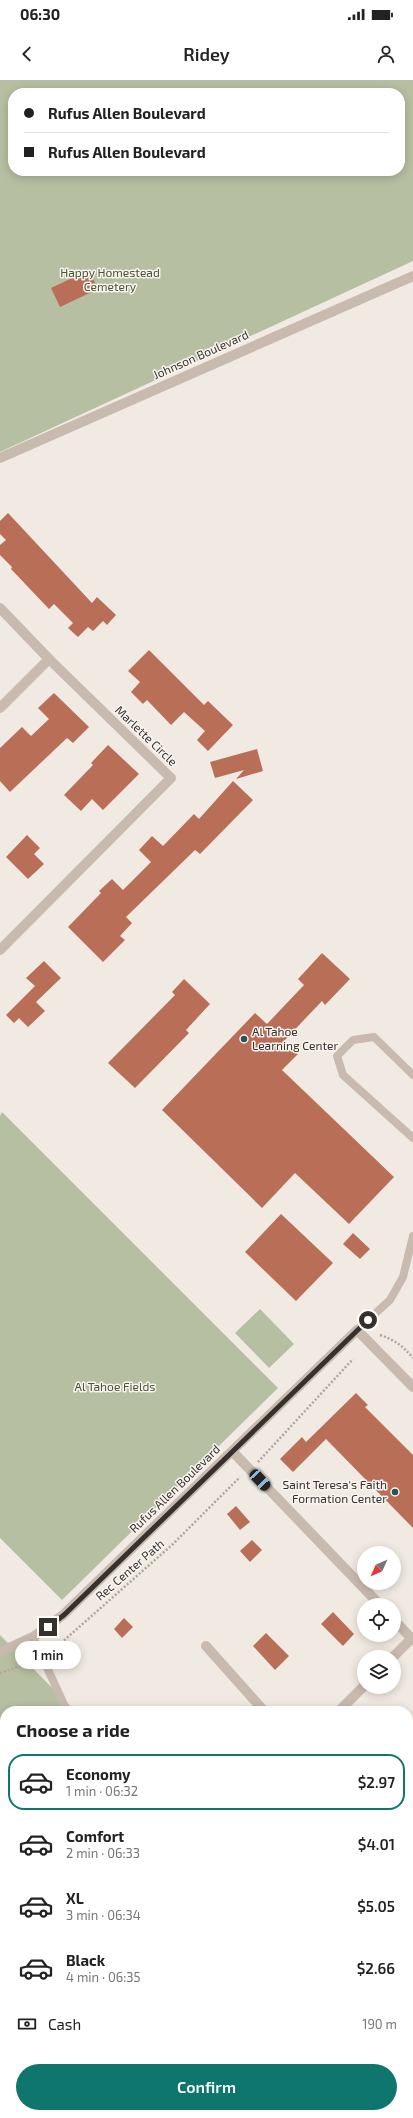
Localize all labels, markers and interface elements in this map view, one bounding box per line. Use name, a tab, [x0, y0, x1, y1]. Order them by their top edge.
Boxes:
text: 06:30	[20, 5, 60, 23]
icon: back	[16, 43, 38, 65]
text: Ridey	[183, 43, 230, 65]
icon: person	[375, 43, 397, 65]
text: Rufus Allen Boulevard	[48, 104, 206, 122]
text: Rufus Allen Boulevard	[48, 143, 206, 161]
park label: Happy Homestead Cemetery	[60, 265, 160, 293]
street label: Johnson Boulevard	[151, 327, 250, 381]
street label: Marlette Circle	[113, 702, 181, 768]
place label: Al Tahoe Learning Center	[252, 1024, 339, 1052]
marker: Al Tahoe Learning Center	[239, 1034, 249, 1044]
route start	[359, 1311, 377, 1329]
park label: Al Tahoe Fields	[75, 1379, 155, 1393]
street label: Rufus Allen Boulevard	[126, 1441, 222, 1535]
car	[247, 1467, 273, 1493]
place label: Saint Teresa's Faith Formation Center	[282, 1477, 387, 1505]
marker: Saint Teresa's Faith Formation Center	[390, 1487, 400, 1497]
street label: Rec Center Path	[92, 1536, 166, 1603]
north arrow	[357, 1546, 401, 1590]
map controls	[357, 1546, 401, 1694]
button: locate	[357, 1598, 401, 1642]
route end	[39, 1618, 57, 1636]
callout: 1 min	[15, 1641, 81, 1669]
text: 1 min	[33, 1647, 63, 1663]
button: layers	[357, 1650, 401, 1694]
text: Choose a ride	[16, 1719, 130, 1741]
icon: car	[18, 1764, 54, 1800]
text: Economy	[66, 1765, 131, 1783]
text: $2.97	[358, 1773, 395, 1791]
text: 1 min · 06:32	[66, 1783, 138, 1799]
icon: car	[18, 1826, 54, 1862]
text: Comfort	[66, 1827, 124, 1845]
text: $4.01	[358, 1835, 395, 1853]
text: 2 min · 06:33	[66, 1845, 140, 1861]
icon: car	[18, 1888, 54, 1924]
text: XL	[66, 1889, 84, 1907]
text: $5.05	[357, 1897, 395, 1915]
text: 3 min · 06:34	[66, 1907, 141, 1923]
icon: car	[18, 1950, 54, 1986]
text: Black	[66, 1951, 105, 1969]
text: $2.66	[357, 1959, 395, 1977]
text: 4 min · 06:35	[66, 1969, 140, 1985]
icon: cash	[16, 2013, 38, 2035]
text: Cash	[48, 2015, 81, 2033]
text: 190 m	[362, 2016, 397, 2032]
button: Confirm	[16, 2064, 397, 2110]

